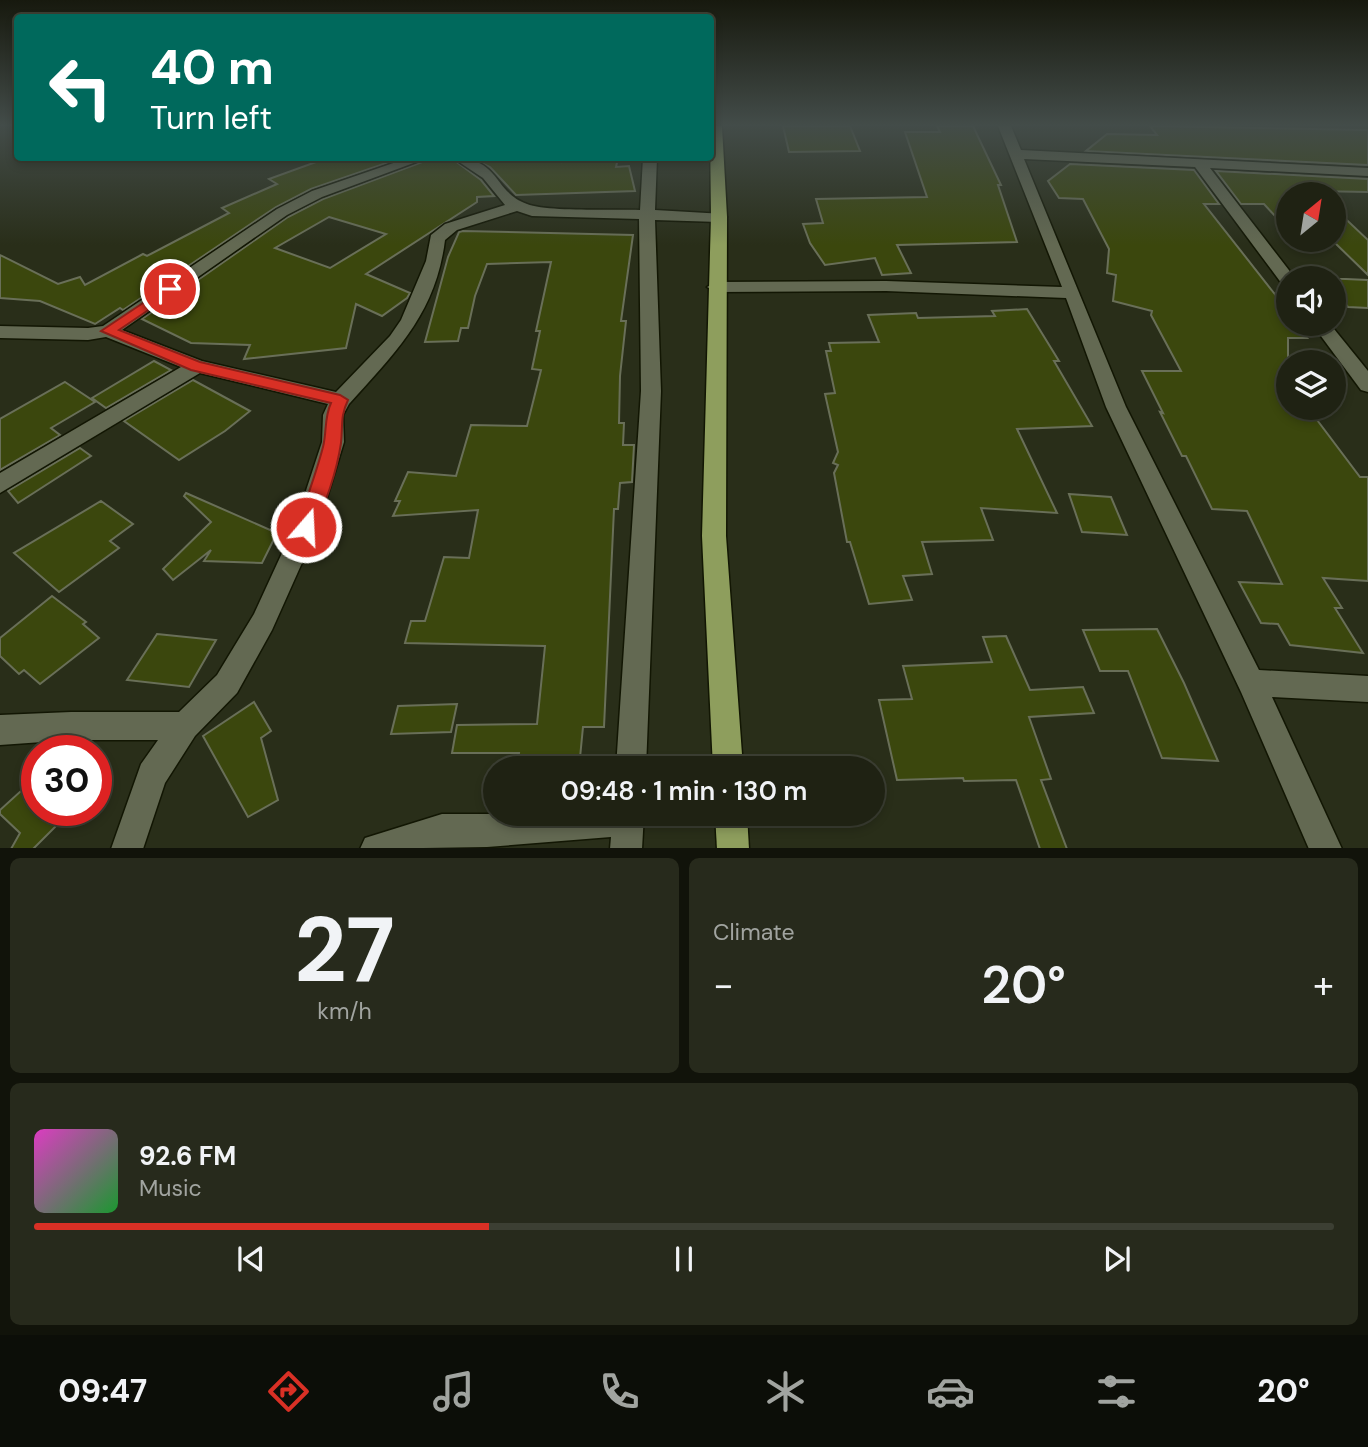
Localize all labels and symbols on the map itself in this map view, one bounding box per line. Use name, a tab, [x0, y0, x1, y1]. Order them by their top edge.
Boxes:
north arrow	[1276, 182, 1346, 252]
pin	[140, 259, 200, 319]
position arrow	[269, 490, 343, 564]
speed limit sign: 30	[21, 735, 112, 826]

